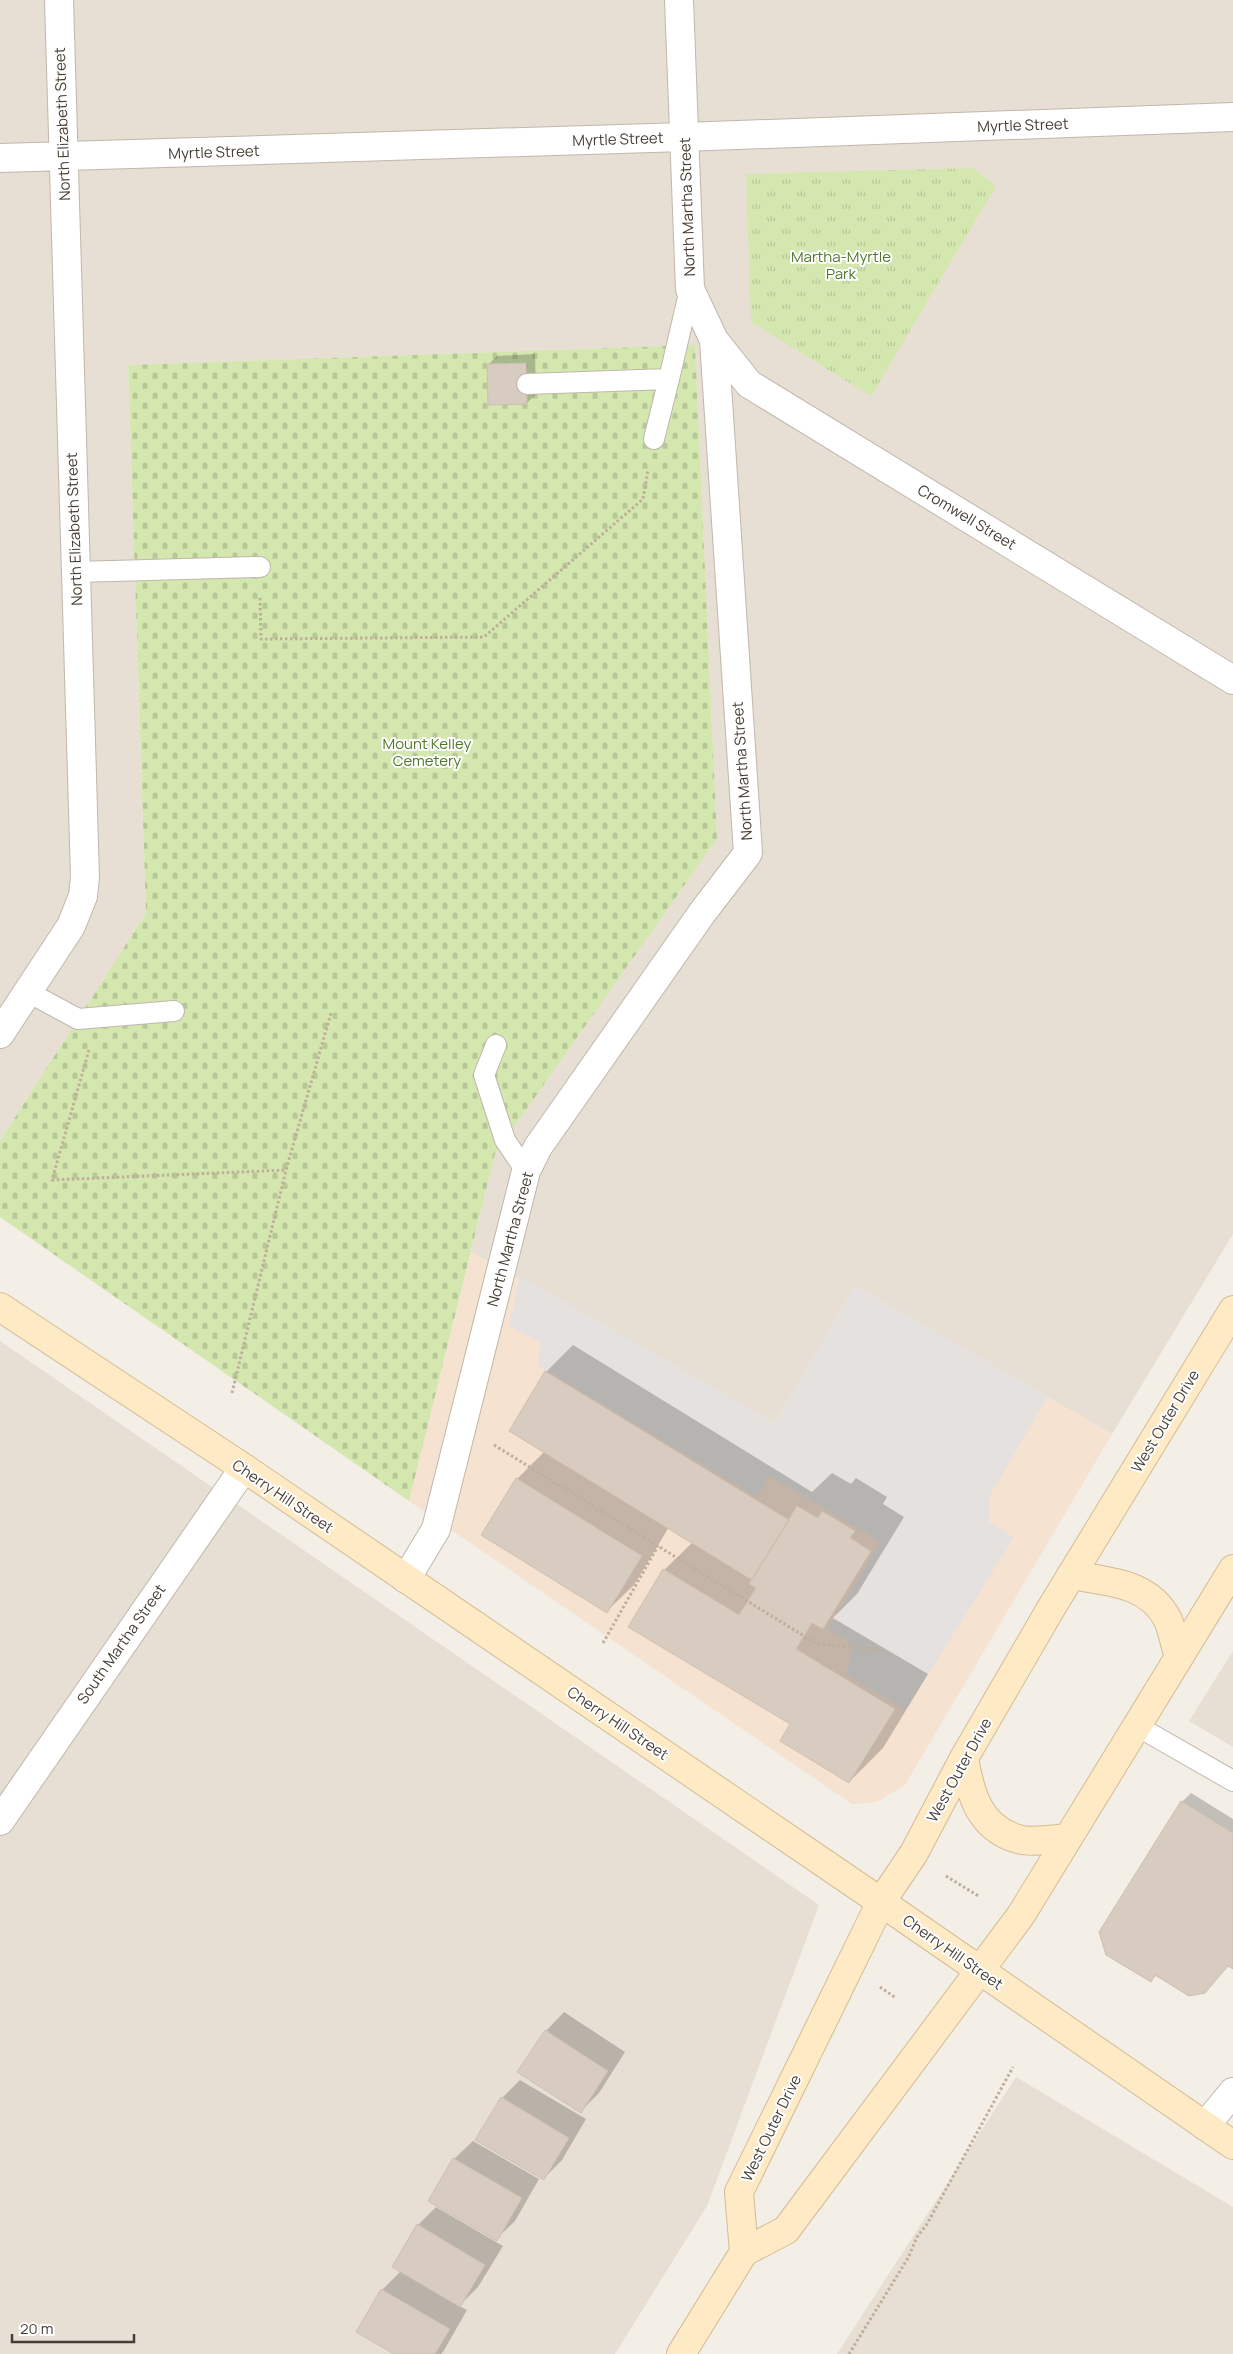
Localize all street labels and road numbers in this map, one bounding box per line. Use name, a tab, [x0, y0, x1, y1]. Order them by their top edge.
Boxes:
street label: North Elizabeth Street	[49, 47, 75, 201]
street label: Myrtle Street	[977, 113, 1069, 137]
street label: Myrtle Street	[572, 127, 664, 151]
street label: North Martha Street	[674, 137, 700, 277]
street label: Myrtle Street	[168, 140, 260, 164]
street label: North Elizabeth Street	[61, 452, 87, 606]
street label: Cromwell Street	[914, 479, 1020, 555]
street label: North Martha Street	[727, 701, 757, 841]
street label: North Martha Street	[482, 1169, 538, 1309]
street label: West Outer Drive	[1126, 1365, 1204, 1476]
street label: Cherry Hill Street	[228, 1454, 338, 1538]
street label: South Martha Street	[72, 1580, 170, 1708]
street label: Cherry Hill Street	[563, 1681, 673, 1765]
street label: West Outer Drive	[922, 1714, 997, 1826]
street label: Cherry Hill Street	[899, 1910, 1007, 1994]
street label: West Outer Drive	[736, 2071, 806, 2185]

